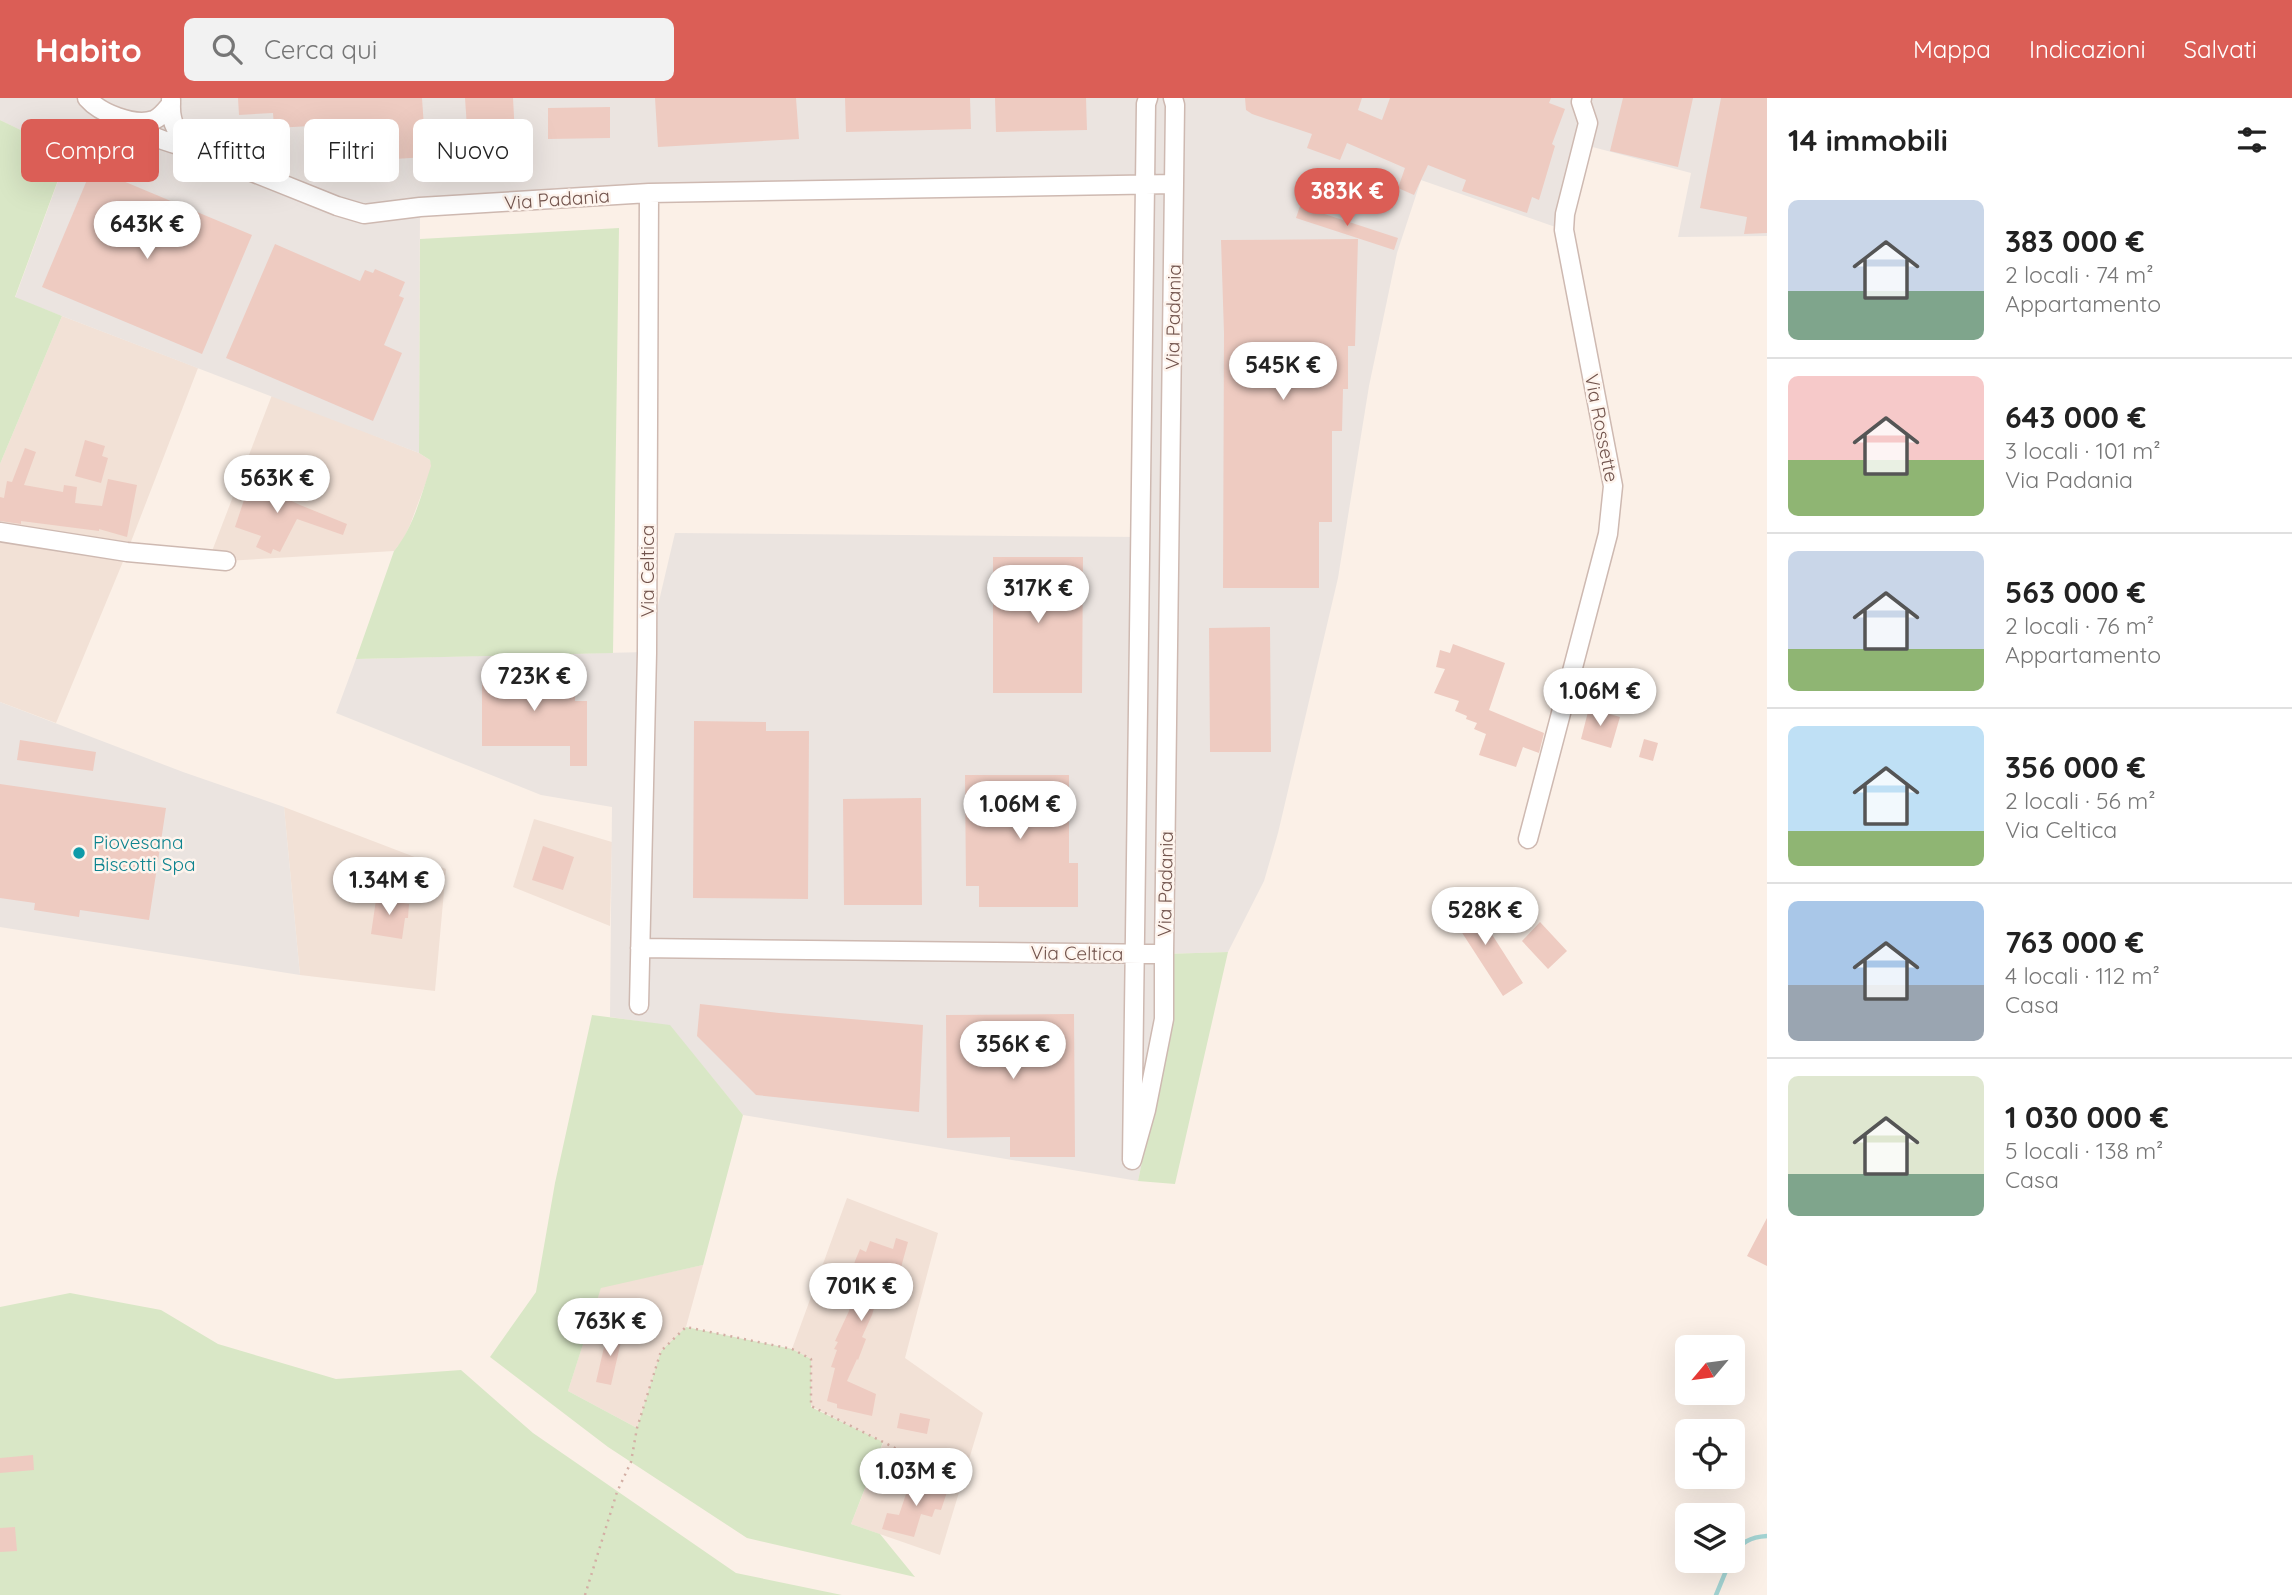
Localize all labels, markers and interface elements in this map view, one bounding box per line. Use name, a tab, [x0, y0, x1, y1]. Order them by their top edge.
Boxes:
search box	[184, 18, 674, 81]
text: Habito	[35, 29, 142, 70]
icon: search	[208, 30, 246, 68]
text: Cerca qui	[264, 33, 377, 66]
text: Mappa	[1913, 34, 1991, 64]
text: Indicazioni	[2029, 34, 2146, 64]
text: Salvati	[2184, 34, 2257, 64]
chip: Compra	[21, 119, 159, 182]
chip: Affitta	[173, 119, 290, 182]
chip: Filtri	[304, 119, 399, 182]
chip: Nuovo	[413, 119, 533, 182]
text: 14 immobili	[1788, 121, 1948, 159]
icon: filters	[2233, 121, 2271, 159]
pin: 383K €	[1290, 169, 1404, 228]
text: 383K €	[1310, 176, 1384, 205]
street label: Via Padania	[503, 183, 611, 215]
pin: 643K €	[90, 202, 204, 261]
text: 643K €	[110, 209, 184, 238]
text: 383 000 €	[2005, 222, 2145, 260]
icon: home	[1844, 228, 1928, 312]
text: 2 locali · 74 m²	[2005, 260, 2154, 289]
street label: Via Padania	[1160, 264, 1186, 370]
text: Appartamento	[2005, 289, 2161, 318]
pin: 545K €	[1226, 342, 1340, 402]
text: 545K €	[1245, 350, 1321, 379]
street label: Via Rossette	[1580, 372, 1624, 484]
text: 643 000 €	[2005, 398, 2146, 436]
icon: home	[1844, 404, 1928, 488]
text: 3 locali · 101 m²	[2005, 436, 2161, 465]
pin: 563K €	[220, 456, 334, 515]
text: 563K €	[240, 463, 314, 492]
text: Via Padania	[2005, 465, 2133, 494]
street label: Via Celtica	[635, 525, 659, 617]
pin: 317K €	[981, 566, 1095, 625]
text: 317K €	[1003, 573, 1073, 602]
text: 563 000 €	[2005, 573, 2146, 611]
icon: home	[1844, 579, 1928, 663]
text: 2 locali · 76 m²	[2005, 611, 2154, 640]
text: Appartamento	[2005, 640, 2161, 669]
pin: 723K €	[477, 654, 591, 713]
text: 723K €	[497, 661, 571, 690]
pin: 1.06M €	[1535, 668, 1665, 728]
text: 1.06M €	[1559, 676, 1641, 705]
text: 356 000 €	[2005, 748, 2146, 786]
icon: home	[1844, 754, 1928, 838]
pin: 1.06M €	[955, 782, 1085, 841]
text: 2 locali · 56 m²	[2005, 786, 2156, 815]
text: 1.06M €	[979, 789, 1061, 818]
text: Via Celtica	[2005, 815, 2117, 844]
place label: Piovesana Biscotti Spa	[93, 830, 196, 876]
street label: Via Padania	[1152, 831, 1178, 937]
marker: Piovesana Biscotti Spa	[71, 845, 87, 861]
pin: 1.34M €	[324, 858, 454, 917]
text: 1.34M €	[349, 865, 429, 894]
pin: 528K €	[1428, 888, 1542, 947]
text: 528K €	[1448, 895, 1522, 924]
text: 763 000 €	[2005, 923, 2144, 961]
icon: home	[1844, 929, 1928, 1013]
street label: Via Celtica	[1030, 940, 1124, 966]
text: 4 locali · 112 m²	[2005, 961, 2160, 990]
text: Casa	[2005, 990, 2059, 1019]
pin: 356K €	[956, 1021, 1070, 1081]
text: 356K €	[976, 1029, 1050, 1058]
text: 1 030 000 €	[2005, 1098, 2169, 1136]
icon: home	[1844, 1104, 1928, 1188]
text: 5 locali · 138 m²	[2005, 1136, 2163, 1165]
text: Casa	[2005, 1165, 2059, 1194]
pin: 701K €	[804, 1264, 918, 1323]
text: 701K €	[825, 1271, 897, 1300]
pin: 763K €	[553, 1298, 667, 1358]
text: 763K €	[574, 1306, 646, 1335]
north arrow	[1675, 1335, 1745, 1405]
map controls	[1675, 1335, 1745, 1573]
button: locate	[1675, 1419, 1745, 1489]
pin: 1.03M €	[851, 1448, 981, 1508]
text: 1.03M €	[876, 1456, 956, 1485]
button: layers	[1675, 1503, 1745, 1573]

